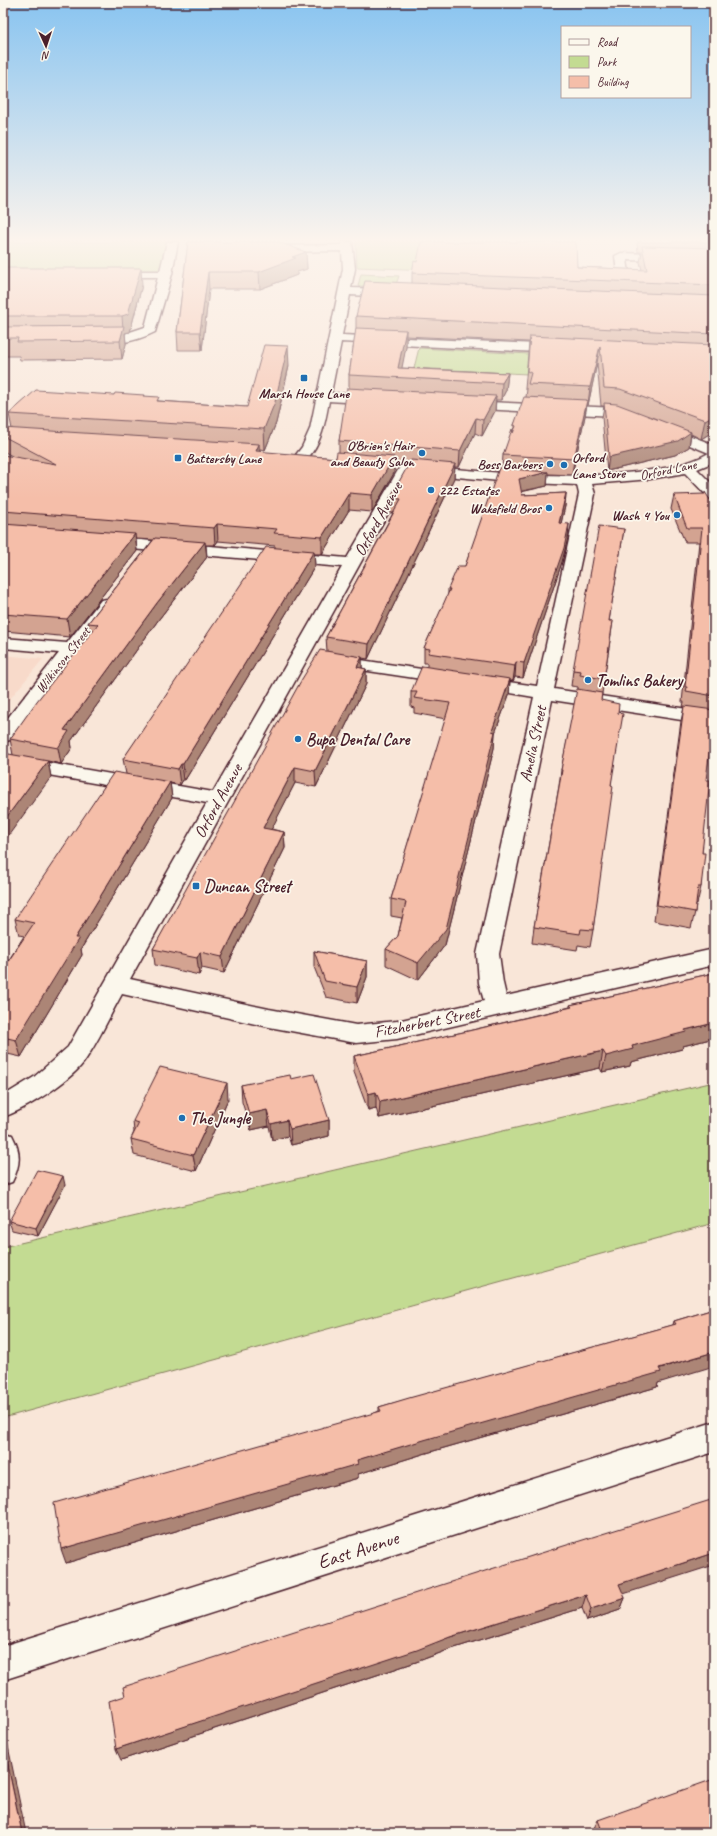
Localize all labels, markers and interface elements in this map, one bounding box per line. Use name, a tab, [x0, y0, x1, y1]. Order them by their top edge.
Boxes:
north arrow	[26, 26, 66, 66]
legend	[561, 26, 691, 98]
text: Road	[597, 34, 619, 50]
text: N	[41, 49, 50, 63]
text: Park	[597, 54, 618, 70]
text: Building	[597, 74, 629, 90]
marker: Marsh House Lane	[299, 373, 309, 383]
place label: Marsh House Lane	[259, 385, 350, 402]
place label: O'Brien's Hair and Beauty Salon	[330, 437, 416, 470]
marker: O'Brien's Hair and Beauty Salon	[417, 448, 427, 458]
place label: Orford Lane Store	[572, 449, 626, 482]
place label: Battersby Lane	[186, 450, 262, 467]
marker: Battersby Lane	[173, 453, 183, 463]
street label: Orford Lane	[638, 455, 699, 484]
place label: Boss Barbers	[478, 456, 544, 473]
marker: Boss Barbers	[545, 459, 555, 469]
marker: Orford Lane Store	[559, 460, 569, 470]
street label: Orford Avenue	[349, 477, 408, 560]
place label: 222 Estates	[439, 482, 501, 499]
marker: 222 Estates	[426, 485, 436, 495]
place label: Wakefield Bros	[470, 500, 543, 517]
marker: Wakefield Bros	[544, 503, 554, 513]
place label: Wash 4 You	[612, 507, 671, 524]
marker: Wash 4 You	[672, 510, 682, 520]
street label: Wilkinson Street	[32, 623, 95, 696]
place label: Tomlins Bakery	[596, 670, 684, 691]
marker: Tomlins Bakery	[583, 675, 593, 685]
street label: Amelia Street	[515, 702, 552, 784]
place label: Bupa Dental Care	[306, 729, 411, 750]
marker: Bupa Dental Care	[293, 734, 303, 744]
street label: Orford Avenue	[189, 759, 248, 842]
place label: Duncan Street	[204, 876, 293, 897]
marker: Duncan Street	[191, 881, 201, 891]
street label: Fitzherbert Street	[373, 1001, 484, 1043]
place label: The Jungle	[190, 1108, 252, 1129]
marker: The Jungle	[177, 1113, 187, 1123]
street label: East Avenue	[314, 1525, 403, 1575]

